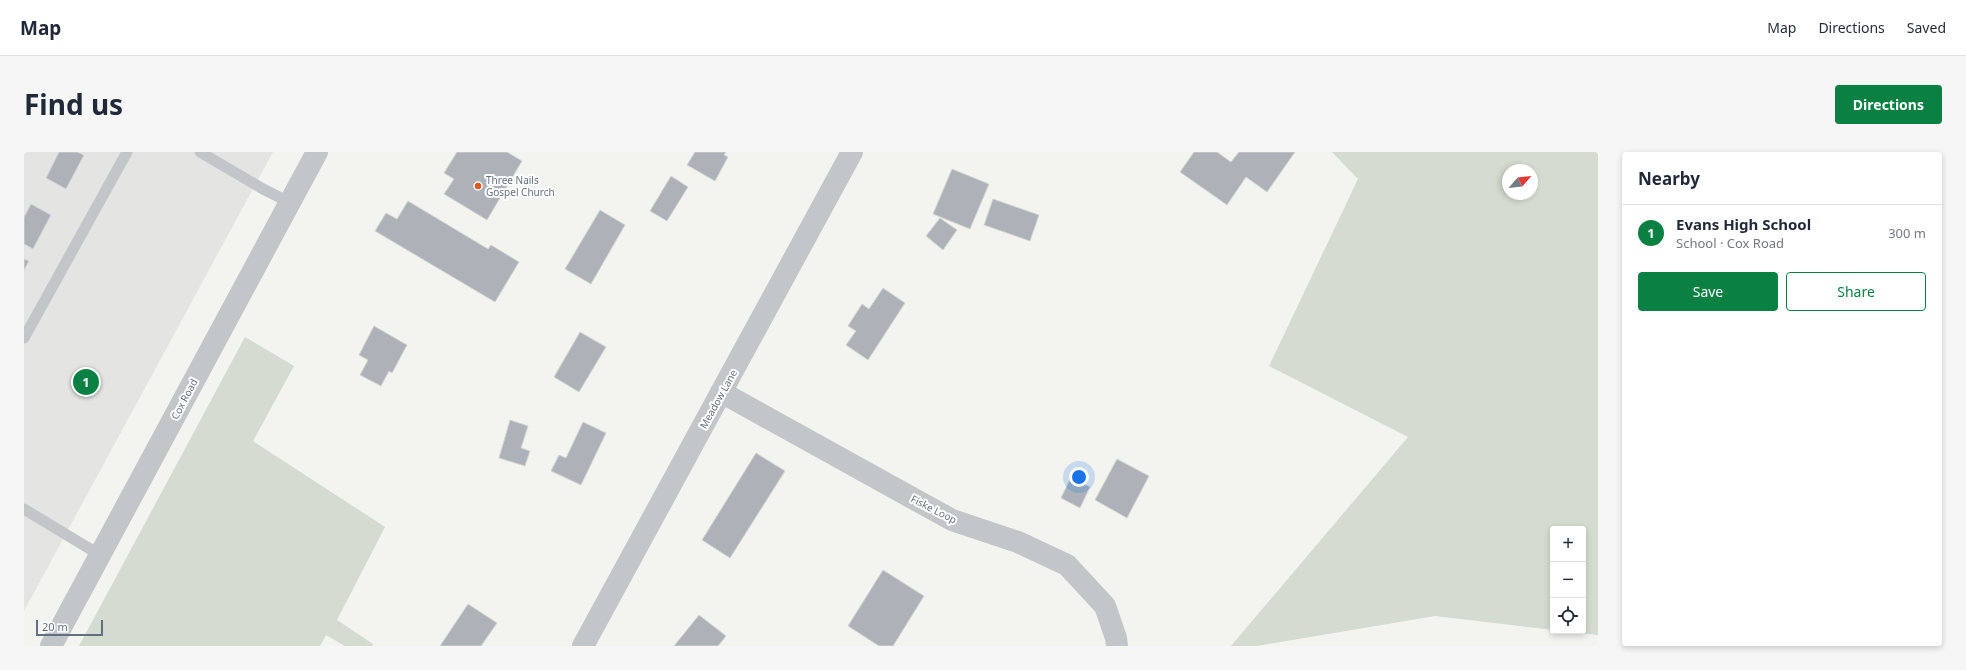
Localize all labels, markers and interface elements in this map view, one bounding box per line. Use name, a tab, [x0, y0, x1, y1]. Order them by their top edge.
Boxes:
text: Map	[20, 15, 61, 41]
text: Map	[1767, 18, 1796, 37]
text: Directions	[1818, 18, 1885, 37]
text: Saved	[1907, 18, 1946, 37]
text: Find us	[24, 85, 123, 123]
button: Directions	[1835, 85, 1942, 124]
north arrow	[1502, 164, 1538, 200]
text: Nearby	[1638, 167, 1700, 190]
place label: Three Nails Gospel Church	[486, 173, 555, 199]
marker: Three Nails Gospel Church	[473, 181, 483, 191]
text: Evans High School	[1676, 214, 1811, 234]
text: 1	[1647, 224, 1655, 242]
text: 300 m	[1888, 224, 1926, 242]
text: School · Cox Road	[1676, 234, 1784, 252]
button: Save	[1638, 272, 1778, 311]
button: Share	[1786, 272, 1926, 311]
pin: 1	[73, 367, 99, 397]
street label: Meadow Lane	[696, 367, 740, 431]
street label: Cox Road	[167, 376, 201, 422]
your location	[1069, 467, 1089, 487]
street label: Fiske Loop	[909, 491, 959, 527]
map controls	[1550, 526, 1586, 634]
button: +	[1550, 526, 1586, 562]
button: −	[1550, 562, 1586, 598]
button: locate	[1550, 598, 1586, 634]
scale bar	[36, 618, 103, 637]
text: 20 m	[42, 619, 68, 634]

